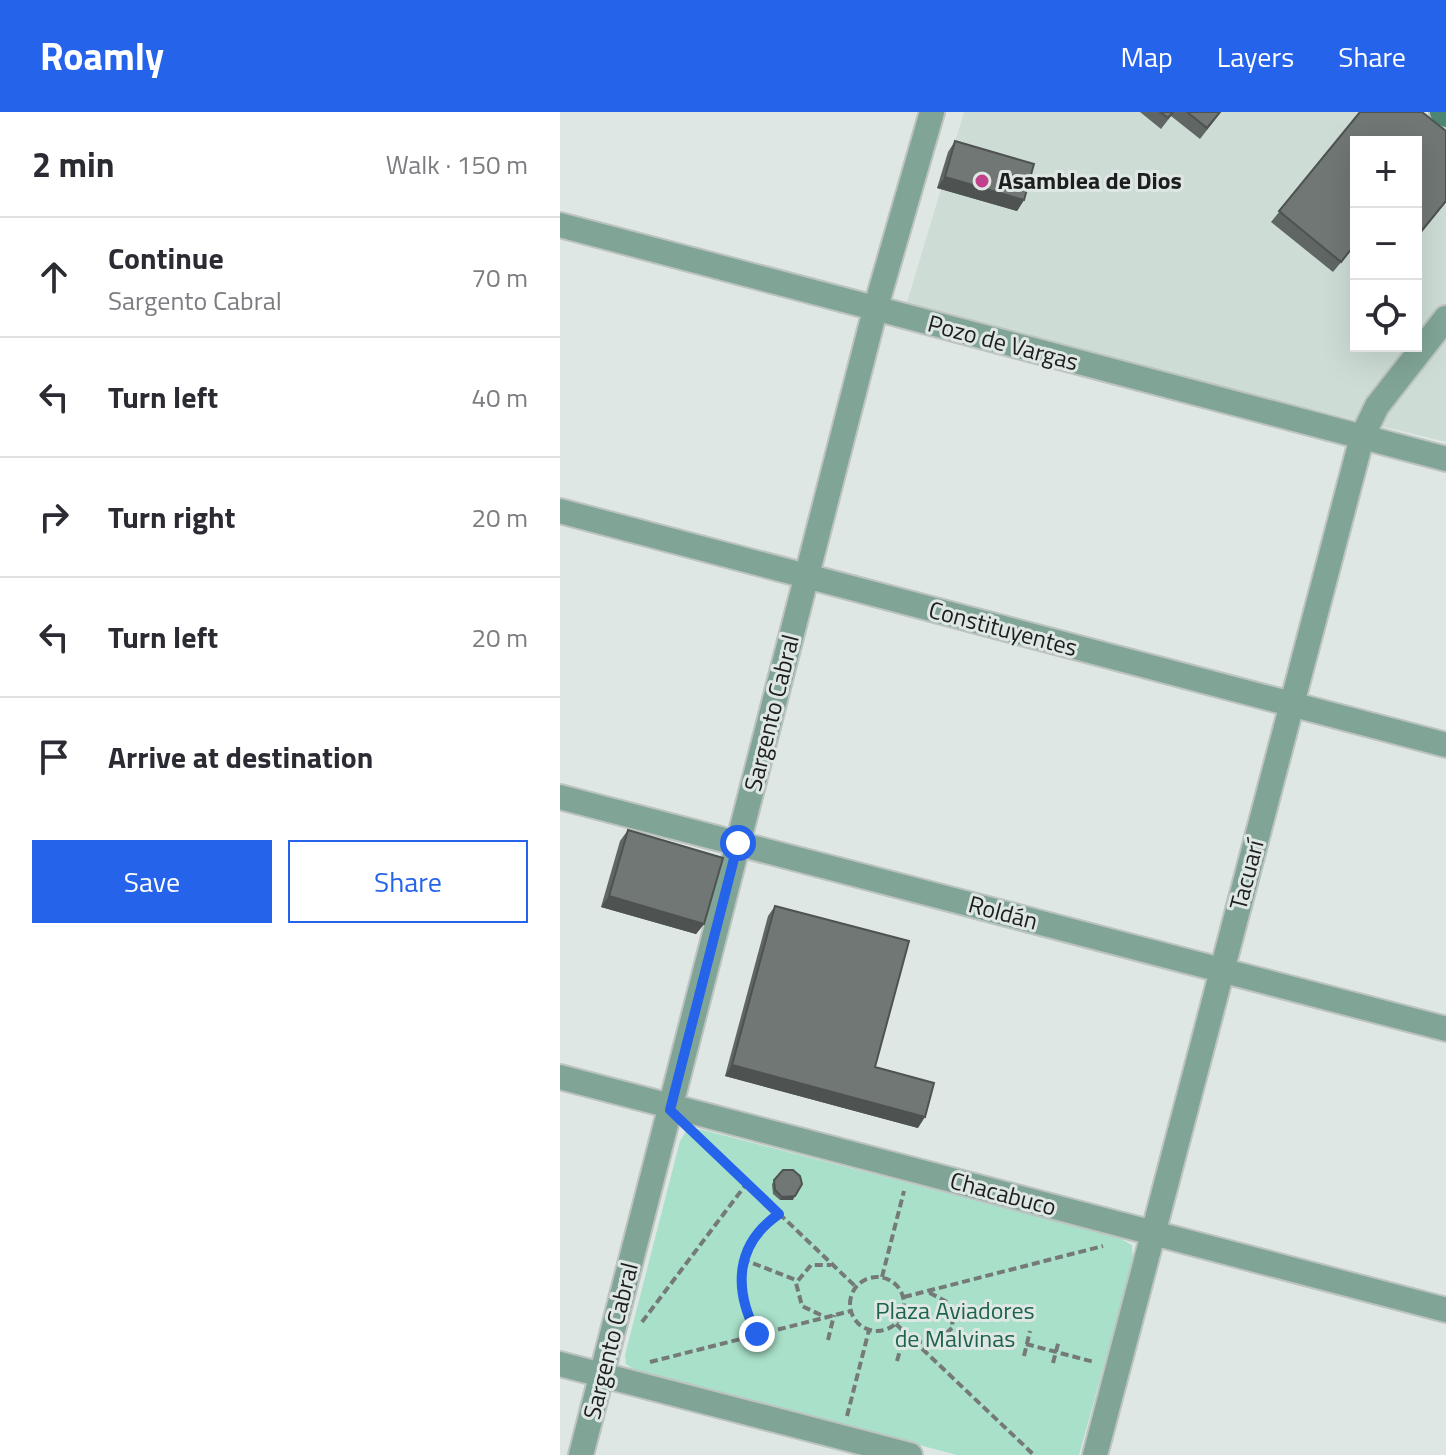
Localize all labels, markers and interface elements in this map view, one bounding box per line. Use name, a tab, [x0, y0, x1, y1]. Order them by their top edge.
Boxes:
text: Roamly	[40, 27, 164, 85]
text: Map	[1120, 35, 1173, 78]
text: Layers	[1217, 35, 1294, 78]
text: Share	[1338, 35, 1406, 78]
map controls	[1350, 136, 1422, 352]
button: +	[1350, 136, 1422, 208]
text: 2 min	[32, 138, 115, 190]
text: Walk · 150 m	[386, 145, 528, 184]
place label: Asamblea de Dios	[998, 162, 1182, 198]
marker: Asamblea de Dios	[973, 172, 991, 190]
button: −	[1350, 208, 1422, 280]
text: Continue	[108, 235, 224, 281]
icon: ahead	[32, 255, 76, 299]
text: 70 m	[471, 258, 528, 297]
button: locate	[1350, 280, 1422, 352]
text: Sargento Cabral	[108, 281, 282, 320]
street label: Pozo de Vargas	[924, 305, 1083, 379]
text: Turn left	[108, 374, 218, 420]
icon: left	[32, 375, 76, 419]
text: 40 m	[471, 378, 528, 417]
text: Turn right	[108, 494, 236, 540]
icon: right	[32, 495, 76, 539]
text: 20 m	[471, 498, 528, 537]
street label: Constituyentes	[925, 591, 1082, 665]
text: Turn left	[108, 614, 218, 660]
icon: left	[32, 615, 76, 659]
text: 20 m	[471, 618, 528, 657]
street label: Sargento Cabral	[734, 631, 808, 795]
text: Arrive at destination	[108, 734, 373, 780]
icon: arrive	[32, 735, 76, 779]
route start	[720, 825, 756, 861]
street label: Tacuarí	[1219, 834, 1273, 914]
button: Save	[32, 840, 272, 923]
button: Share	[288, 840, 528, 923]
street label: Roldán	[965, 886, 1042, 939]
street label: Chacabuco	[946, 1162, 1060, 1225]
street label: Sargento Cabral	[573, 1259, 647, 1423]
park label: Plaza Aviadores de Malvinas	[875, 1292, 1035, 1356]
route end	[739, 1316, 775, 1352]

